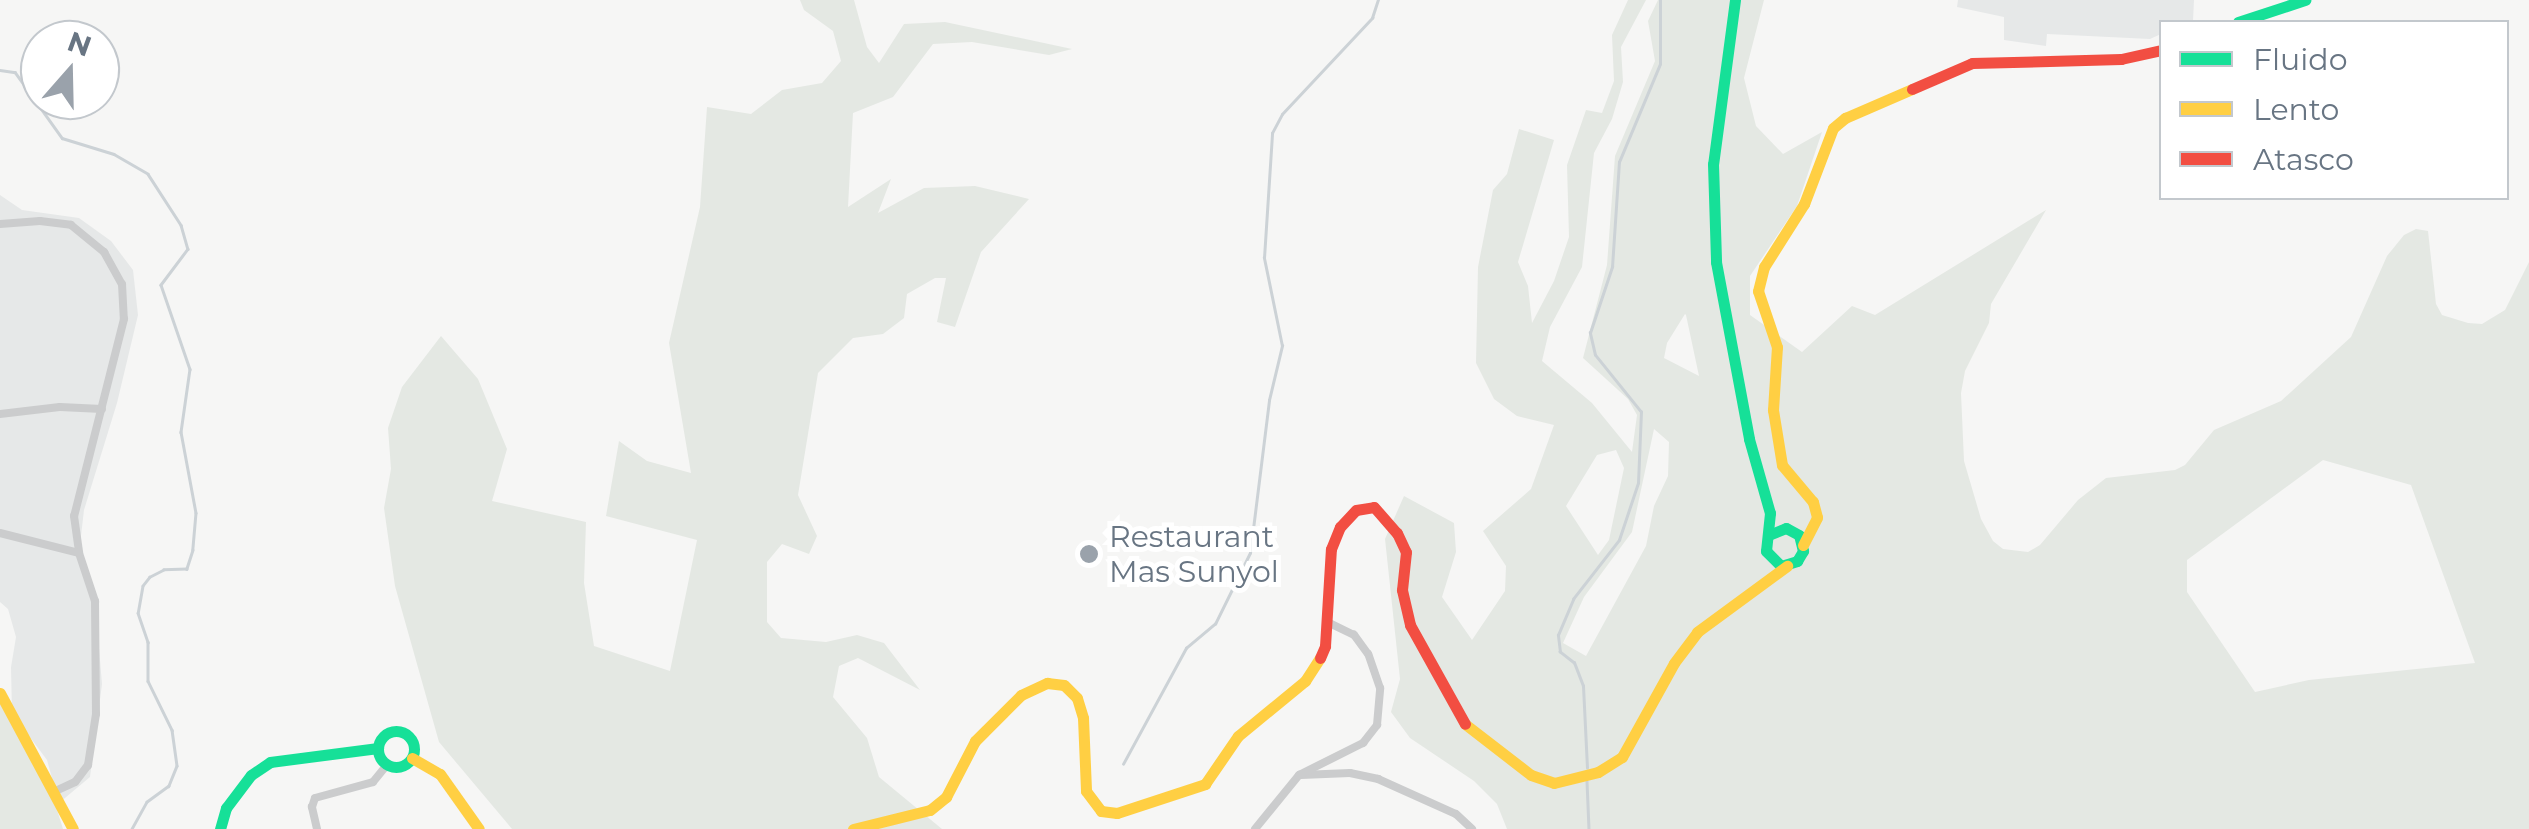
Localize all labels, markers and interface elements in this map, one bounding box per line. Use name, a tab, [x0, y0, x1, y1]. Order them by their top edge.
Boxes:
north arrow	[20, 20, 120, 120]
legend	[2159, 20, 2509, 200]
text: N	[63, 24, 96, 64]
text: Fluido	[2253, 41, 2347, 78]
text: Lento	[2253, 91, 2339, 128]
text: Atasco	[2253, 141, 2354, 178]
place label: Restaurant Mas Sunyol	[1109, 519, 1279, 590]
marker: Restaurant Mas Sunyol	[1078, 543, 1100, 565]

